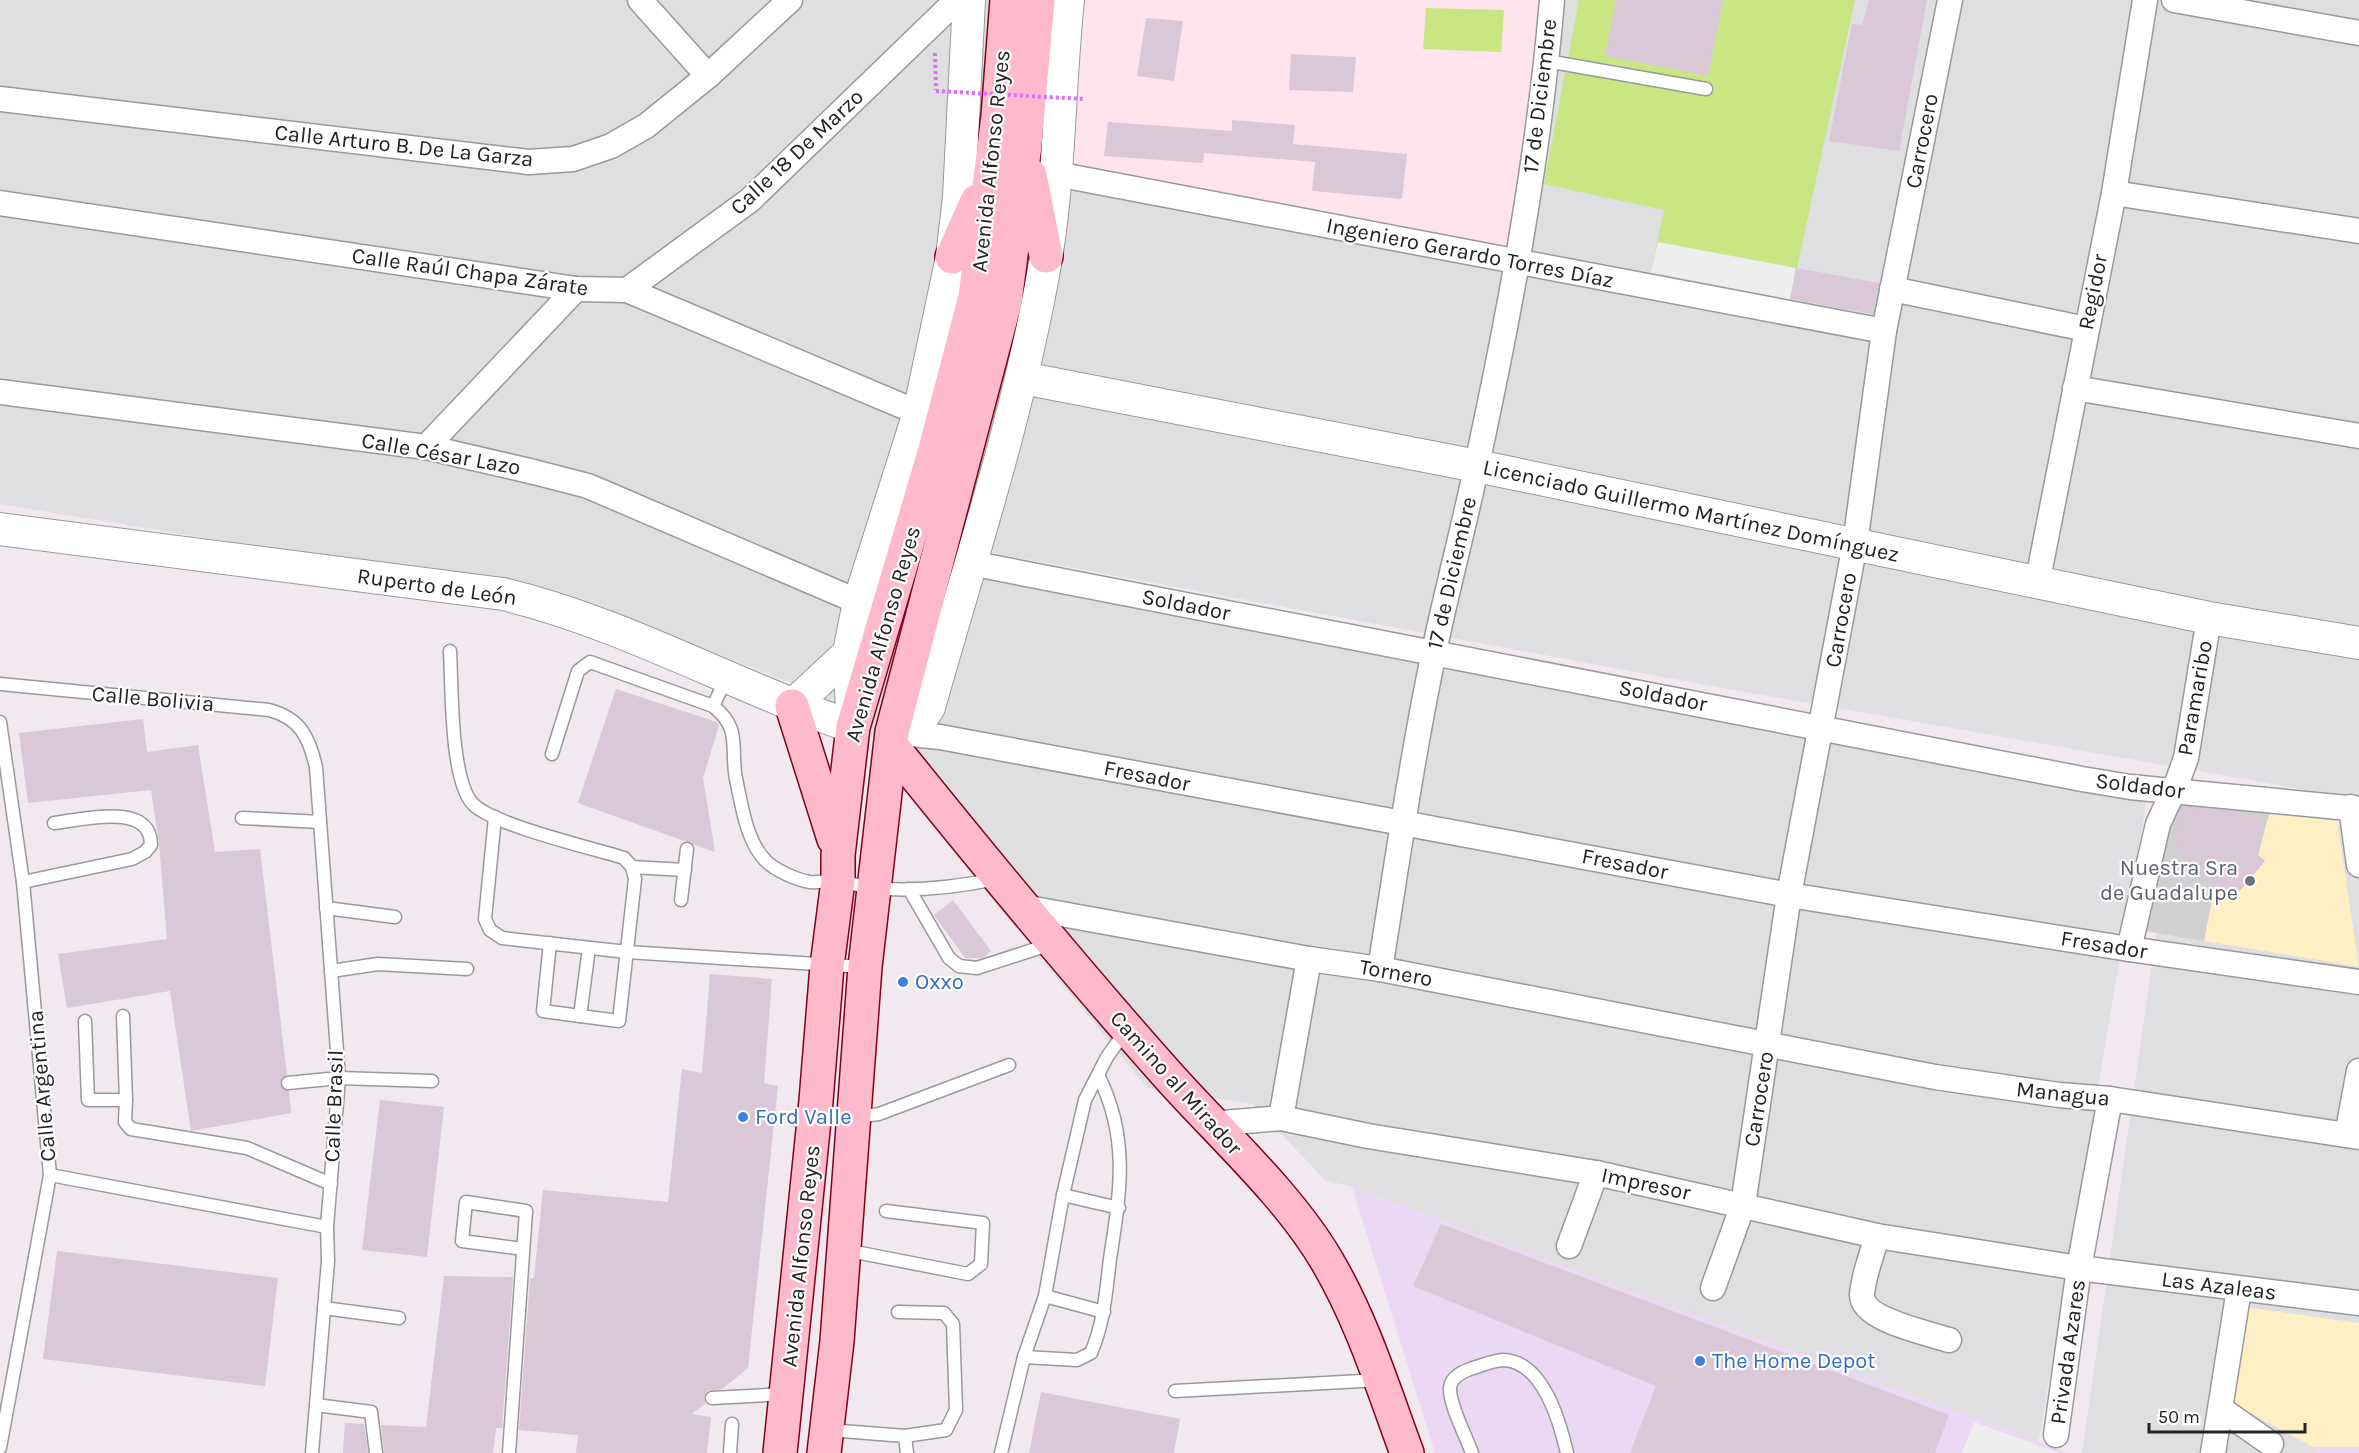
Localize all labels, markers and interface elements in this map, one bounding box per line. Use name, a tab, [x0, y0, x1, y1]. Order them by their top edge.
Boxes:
street label: 17 de Diciembre	[1518, 17, 1562, 175]
street label: Avenida Alfonso Reyes	[966, 49, 1016, 273]
street label: Calle 18 De Marzo	[725, 84, 869, 220]
street label: Carrocero	[1900, 91, 1944, 191]
street label: Calle Arturo B. De La Garza	[273, 119, 535, 173]
street label: Ingeniero Gerardo Torres Díaz	[1324, 212, 1616, 294]
street label: Calle Raúl Chapa Zárate	[350, 243, 590, 301]
street label: Regidor	[2073, 252, 2113, 332]
street label: Calle César Lazo	[359, 427, 523, 481]
street label: Licenciado Guillermo Martínez Domínguez	[1481, 454, 1901, 568]
street label: 17 de Diciembre	[1422, 494, 1482, 652]
street label: Avenida Alfonso Reyes	[840, 523, 926, 745]
street label: Ruperto de León	[356, 563, 518, 611]
street label: Carrocero	[1820, 570, 1862, 670]
street label: Soldador	[1140, 584, 1233, 626]
street label: Paramaribo	[2172, 638, 2218, 758]
street label: Soldador	[1617, 675, 1710, 717]
street label: Calle Bolivia	[91, 681, 215, 717]
street label: Fresador	[1102, 755, 1192, 797]
street label: Soldador	[2094, 768, 2186, 804]
street label: Fresador	[1580, 843, 1670, 885]
place label: Nuestra Sra de Guadalupe	[2100, 855, 2238, 906]
marker: Nuestra Sra de Guadalupe	[2243, 874, 2257, 888]
street label: Fresador	[2059, 925, 2149, 965]
street label: Tornero	[1357, 954, 1435, 992]
place label: Oxxo	[915, 969, 964, 995]
marker: Oxxo	[896, 975, 910, 989]
street label: Camino al Mirador	[1104, 1006, 1248, 1160]
street label: Calle Argentina	[22, 1009, 62, 1163]
street label: Calle Brasil	[319, 1049, 349, 1163]
street label: Carrocero	[1739, 1049, 1779, 1149]
street label: Managua	[2015, 1076, 2111, 1112]
place label: Ford Valle	[755, 1104, 852, 1130]
marker: Ford Valle	[736, 1110, 750, 1124]
street label: Avenida Alfonso Reyes	[776, 1144, 826, 1368]
street label: Impresor	[1599, 1162, 1693, 1206]
street label: Las Azaleas	[2160, 1266, 2278, 1306]
street label: Privada Azares	[2045, 1278, 2091, 1426]
place label: The Home Depot	[1712, 1348, 1876, 1374]
marker: The Home Depot	[1693, 1354, 1707, 1368]
scale bar	[2149, 1396, 2305, 1434]
text: 50 m	[2158, 1406, 2200, 1428]

